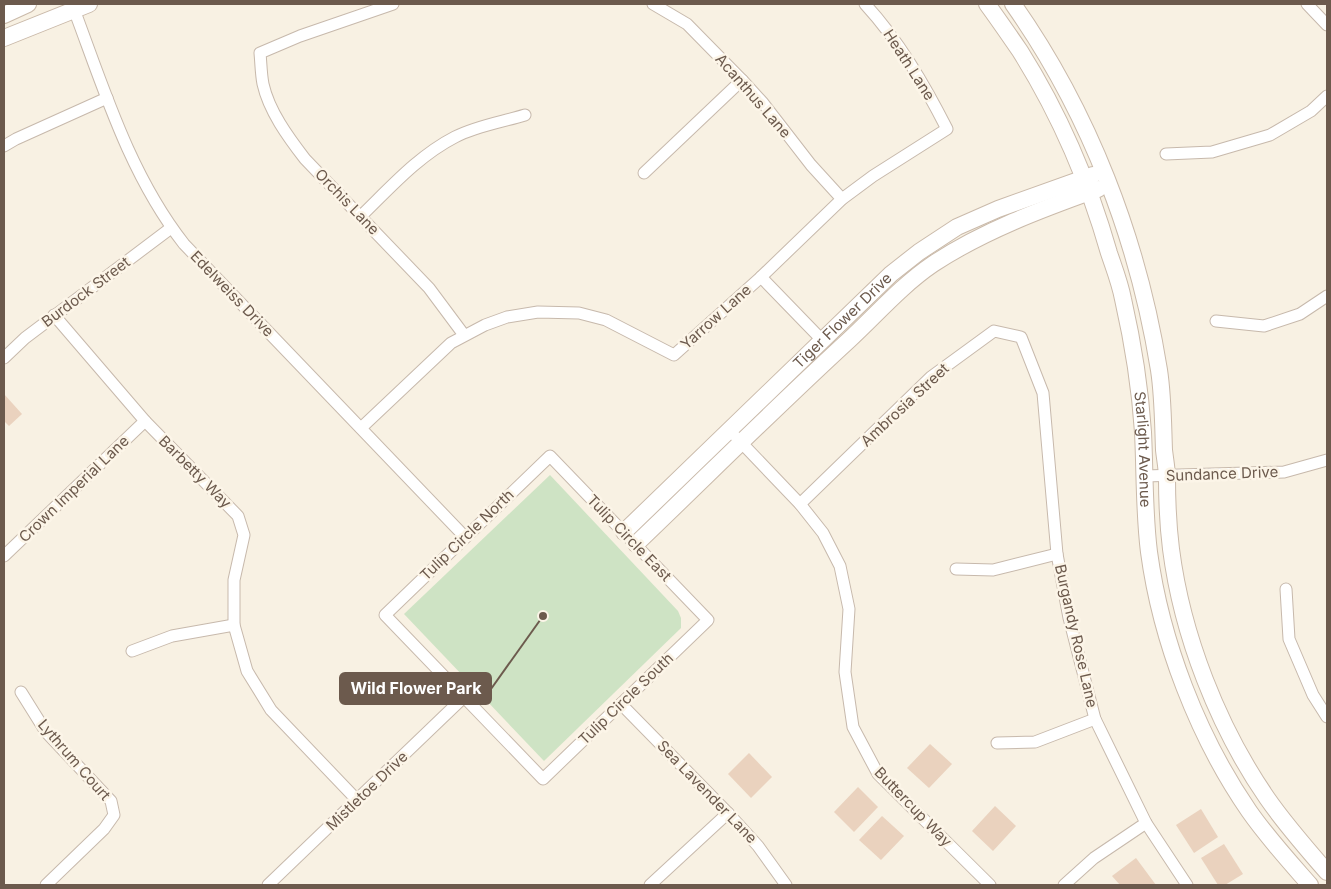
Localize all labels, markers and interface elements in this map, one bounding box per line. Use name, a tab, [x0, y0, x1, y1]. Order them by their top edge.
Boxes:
street label: Heath Lane	[879, 26, 939, 104]
street label: Acanthus Lane	[712, 50, 795, 142]
street label: Orchis Lane	[311, 165, 384, 239]
street label: Edelweiss Drive	[187, 247, 278, 341]
street label: Burdock Street	[38, 252, 134, 331]
street label: Tiger Flower Drive	[789, 268, 896, 372]
street label: Yarrow Lane	[676, 280, 755, 353]
street label: Ambrosia Street	[857, 359, 953, 450]
street label: Starlight Avenue	[1130, 390, 1155, 508]
street label: Crown Imperial Lane	[15, 431, 133, 546]
street label: Barbetty Way	[155, 431, 236, 512]
street label: Sundance Drive	[1165, 462, 1279, 485]
street label: Tulip Circle North	[416, 485, 518, 584]
street label: Tulip Circle East	[583, 490, 676, 585]
street label: Burgandy Rose Lane	[1051, 562, 1102, 709]
street label: Tulip Circle South	[574, 649, 677, 749]
callout: Wild Flower Park	[340, 673, 491, 704]
text: Wild Flower Park	[350, 678, 482, 698]
street label: Lythrum Court	[34, 715, 115, 804]
street label: Sea Lavender Lane	[653, 736, 761, 847]
street label: Mistletoe Drive	[322, 747, 411, 834]
street label: Buttercup Way	[871, 763, 957, 851]

